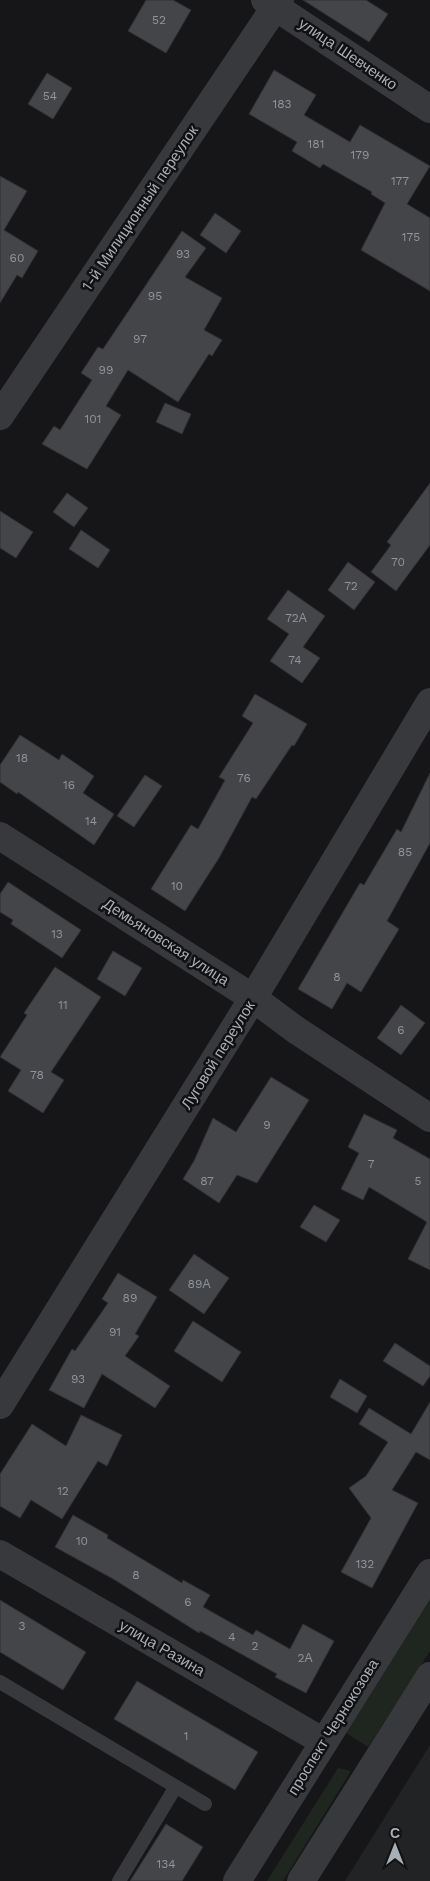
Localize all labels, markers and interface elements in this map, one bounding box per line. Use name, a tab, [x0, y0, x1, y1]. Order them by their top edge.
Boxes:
house number: 52	[152, 13, 166, 27]
street label: улица Шевченко	[295, 14, 401, 94]
house number: 54	[43, 89, 57, 103]
house number: 183	[273, 97, 291, 111]
street label: 1-й Милиционный переулок	[78, 122, 202, 294]
house number: 181	[308, 137, 324, 151]
house number: 179	[351, 148, 369, 162]
house number: 177	[391, 174, 409, 188]
house number: 175	[402, 230, 420, 244]
house number: 93	[176, 247, 190, 261]
house number: 60	[10, 251, 24, 265]
house number: 95	[148, 289, 162, 303]
house number: 97	[133, 332, 147, 346]
house number: 99	[99, 363, 113, 377]
house number: 101	[85, 412, 101, 426]
house number: 70	[391, 555, 405, 569]
house number: 72	[344, 579, 358, 593]
house number: 72А	[285, 611, 307, 625]
house number: 74	[288, 653, 302, 667]
house number: 18	[16, 751, 28, 765]
house number: 76	[237, 771, 251, 785]
house number: 16	[63, 778, 75, 792]
house number: 14	[85, 814, 97, 828]
house number: 85	[398, 845, 412, 859]
house number: 10	[171, 879, 183, 893]
street label: Демьяновская улица	[100, 895, 233, 990]
house number: 13	[51, 927, 63, 941]
house number: 8	[333, 970, 341, 984]
street label: Луговой переулок	[177, 997, 259, 1113]
house number: 11	[58, 998, 68, 1012]
house number: 6	[397, 1023, 405, 1037]
house number: 78	[30, 1068, 44, 1082]
house number: 9	[263, 1118, 271, 1132]
house number: 7	[368, 1157, 375, 1171]
house number: 87	[200, 1174, 214, 1188]
house number: 5	[415, 1174, 422, 1188]
house number: 89А	[188, 1277, 210, 1291]
house number: 89	[123, 1291, 137, 1305]
house number: 91	[109, 1325, 121, 1339]
house number: 93	[71, 1372, 85, 1386]
house number: 12	[57, 1484, 69, 1498]
house number: 10	[76, 1534, 88, 1548]
house number: 132	[356, 1557, 374, 1571]
house number: 8	[132, 1568, 140, 1582]
house number: 6	[184, 1595, 192, 1609]
street label: улица Разина	[116, 1616, 209, 1680]
house number: 3	[19, 1619, 26, 1633]
house number: 4	[228, 1630, 236, 1644]
house number: 2	[252, 1639, 259, 1653]
house number: 2А	[298, 1651, 313, 1665]
street label: проспект Чернокозова	[284, 1655, 383, 1798]
house number: 1	[184, 1729, 188, 1743]
north arrow	[370, 1821, 420, 1871]
text: С	[390, 1825, 400, 1841]
house number: 134	[156, 1857, 176, 1871]

